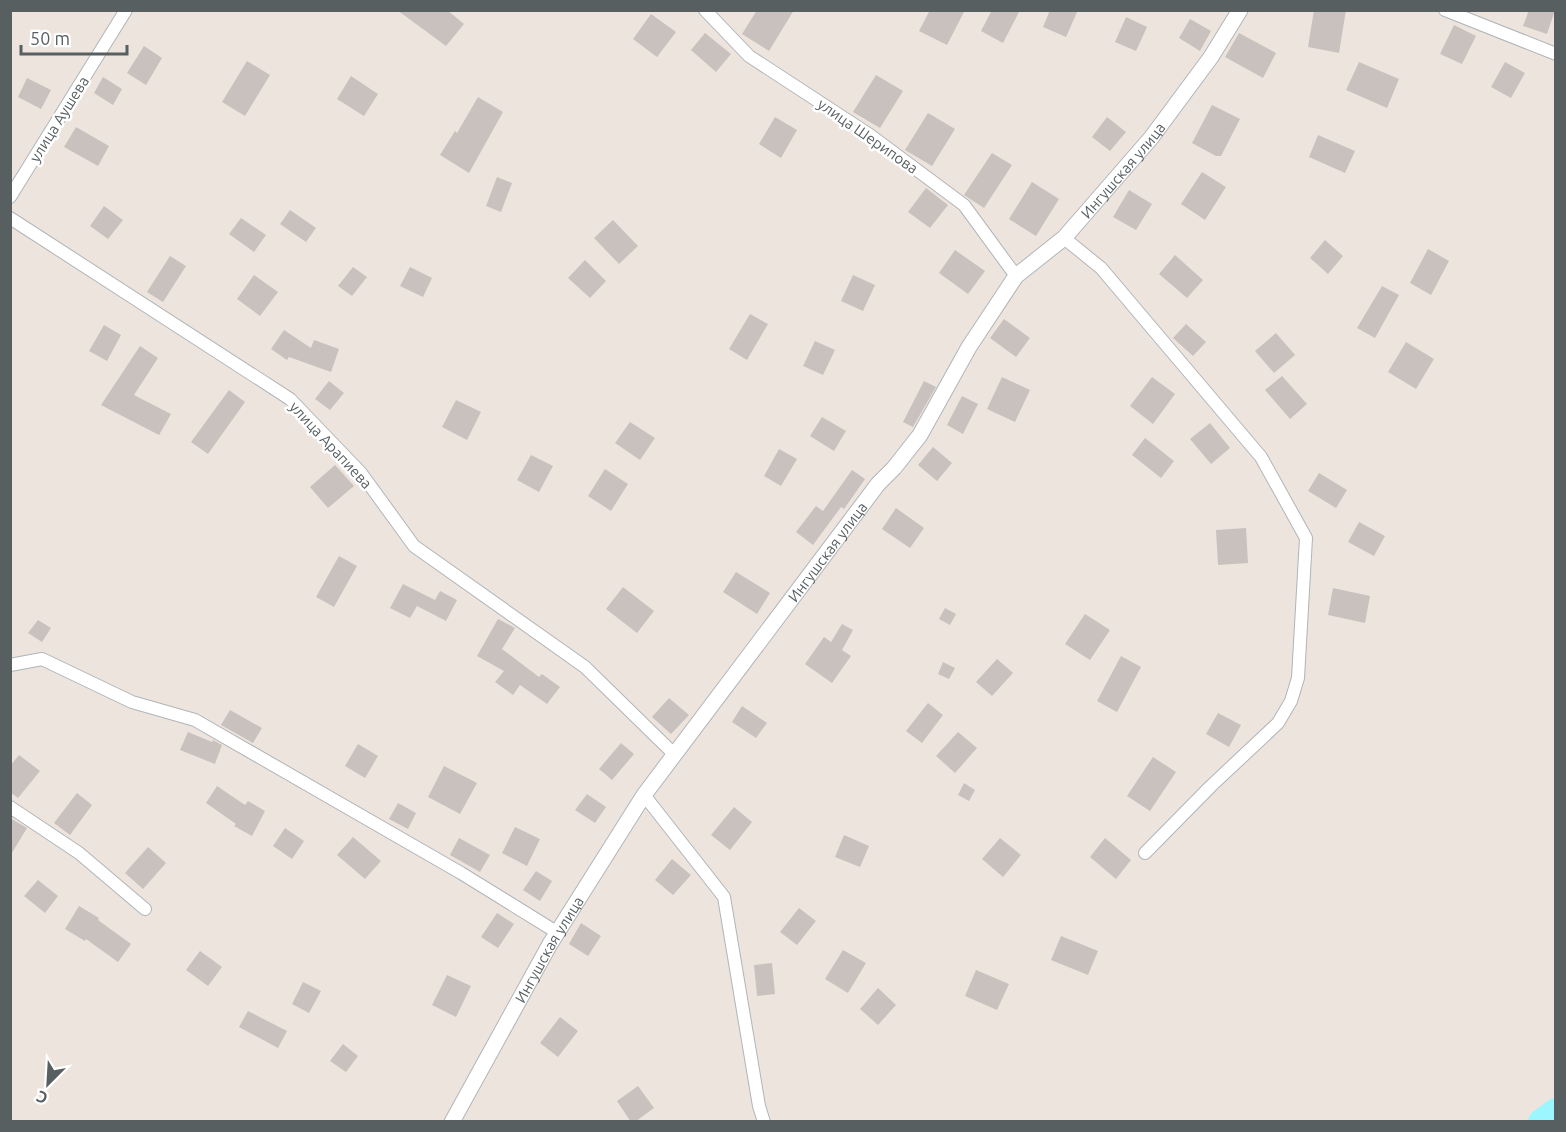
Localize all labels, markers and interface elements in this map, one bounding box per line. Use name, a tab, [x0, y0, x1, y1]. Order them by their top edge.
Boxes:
scale bar	[21, 18, 128, 56]
text: 50 m	[30, 28, 70, 48]
street label: улица Аушева	[26, 73, 92, 165]
street label: улица Шерипова	[815, 95, 921, 177]
street label: Ингушская улица	[1077, 119, 1168, 221]
street label: улица Арапиева	[286, 398, 376, 492]
street label: Ингушская улица	[784, 498, 870, 605]
street label: Ингушская улица	[511, 893, 587, 1005]
north arrow	[18, 1054, 78, 1114]
text: С	[34, 1087, 50, 1108]

